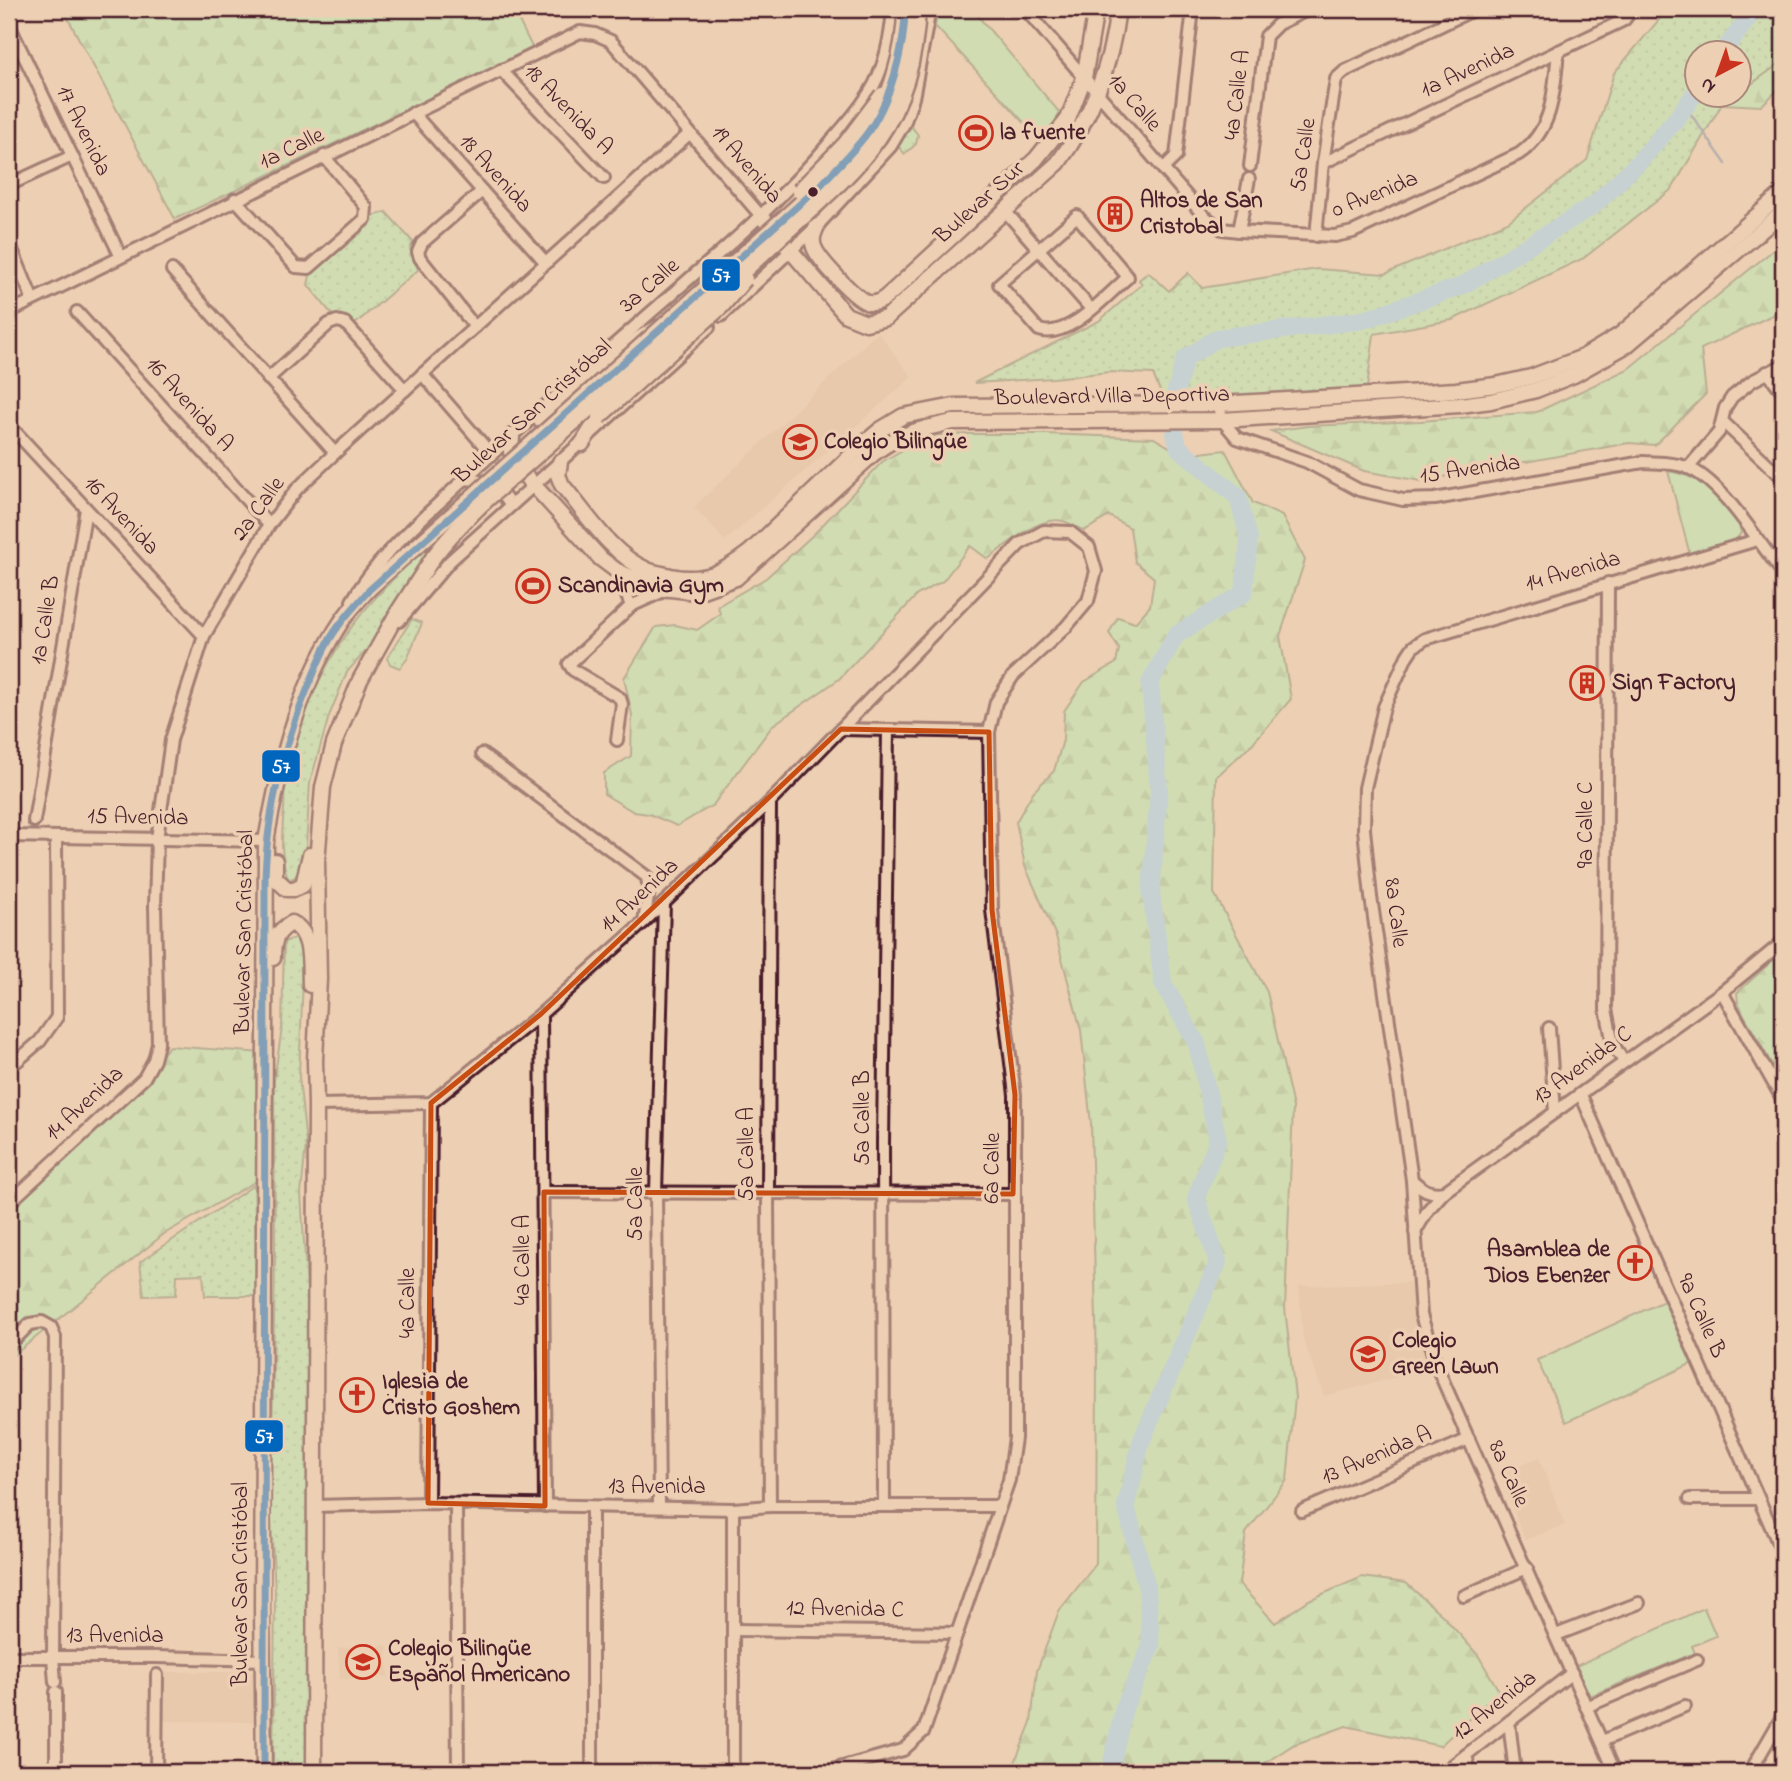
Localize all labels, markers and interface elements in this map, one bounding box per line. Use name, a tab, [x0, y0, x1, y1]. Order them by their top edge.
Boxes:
street label: 1a Avenida	[1416, 35, 1520, 107]
north arrow	[1684, 38, 1754, 108]
street label: 4a Calle A	[1216, 48, 1260, 142]
street label: 18 Avenida A	[516, 57, 620, 163]
street label: 1a Calle	[1099, 66, 1169, 140]
text: N	[1695, 70, 1722, 99]
street label: 17 Avenida	[47, 80, 119, 182]
sports icon: la fuente	[957, 114, 995, 152]
street label: 5a Calle	[1282, 115, 1326, 194]
place label: la fuente	[1000, 117, 1086, 150]
street label: 19 Avenida	[702, 118, 790, 212]
street label: 1a Calle	[254, 119, 331, 179]
street label: 18 Avenida	[450, 127, 540, 221]
street label: Bulevar Sur	[927, 153, 1033, 253]
street label: 0 Avenida	[1327, 163, 1423, 227]
unlabelled marker	[806, 185, 820, 199]
place label: Altos de San Cristobal	[1140, 185, 1263, 244]
building icon: Altos de San Cristobal	[1096, 195, 1134, 233]
street label: 3a Calle	[612, 250, 688, 322]
line badge: 57	[701, 258, 741, 292]
text: 57	[712, 264, 731, 291]
street label: Bulevar San Cristóbal	[445, 331, 620, 493]
street label: 16 Avenida A	[137, 350, 241, 460]
street label: Boulevard Villa Deportiva	[993, 378, 1230, 416]
school or university icon: Colegio Bilingüe	[781, 423, 819, 461]
place label: Colegio Bilingüe	[824, 426, 968, 461]
street label: 15 Avenida	[1418, 447, 1522, 493]
street label: 16 Avenida	[75, 469, 167, 563]
street label: 2a Calle	[224, 469, 294, 548]
street label: 14 Avenida	[1522, 543, 1624, 601]
sports icon: Scandinavia Gym	[514, 567, 552, 605]
place label: Scandinavia Gym	[558, 570, 724, 605]
street label: 1a Calle B	[23, 573, 69, 667]
building icon: Sign Factory	[1568, 664, 1606, 702]
place label: Sign Factory	[1612, 667, 1736, 702]
line badge: 57	[261, 749, 301, 783]
text: 57	[272, 755, 291, 782]
street label: 9a Calle C	[1570, 782, 1603, 868]
street label: 15 Avenida	[87, 801, 189, 835]
street label: Bulevar San Cristóbal	[227, 830, 263, 1035]
street label: 14 Avenida	[593, 851, 687, 941]
street label: 8a Calle	[1374, 876, 1416, 950]
street label: 13 Avenida C	[1526, 1019, 1640, 1113]
street label: 14 Avenida	[38, 1059, 132, 1149]
street label: 5a Calle B	[847, 1070, 880, 1166]
street label: 5a Calle A	[731, 1107, 764, 1201]
street label: 6a Calle	[976, 1131, 1010, 1204]
street label: 5a Calle	[620, 1166, 653, 1241]
street label: 4a Calle A	[507, 1215, 540, 1305]
place label: Asamblea de Dios Ebenzer	[1484, 1234, 1611, 1293]
church icon: Asamblea de Dios Ebenzer	[1616, 1244, 1654, 1282]
street label: 4a Calle	[392, 1267, 425, 1338]
street label: 9a Calle B	[1668, 1268, 1734, 1364]
place label: Colegio Green Lawn	[1392, 1325, 1499, 1384]
school or university icon: Colegio Green Lawn	[1349, 1335, 1387, 1373]
place label: Iglesia de Cristo Goshem	[382, 1366, 520, 1425]
church icon: Iglesia de Cristo Goshem	[338, 1376, 376, 1414]
street label: 13 Avenida A	[1317, 1418, 1437, 1494]
line badge: 57	[244, 1419, 284, 1453]
text: 57	[255, 1425, 274, 1452]
street label: 8a Calle	[1479, 1435, 1538, 1513]
street label: 13 Avenida	[608, 1471, 706, 1504]
street label: Bulevar San Cristóbal	[225, 1482, 258, 1687]
street label: 12 Avenida C	[786, 1592, 904, 1628]
street label: 13 Avenida	[66, 1620, 164, 1653]
place label: Colegio Bilingüe Español Americano	[388, 1633, 570, 1692]
school or university icon: Colegio Bilingüe Español Americano	[344, 1643, 382, 1681]
street label: 12 Avenida	[1446, 1662, 1544, 1750]

